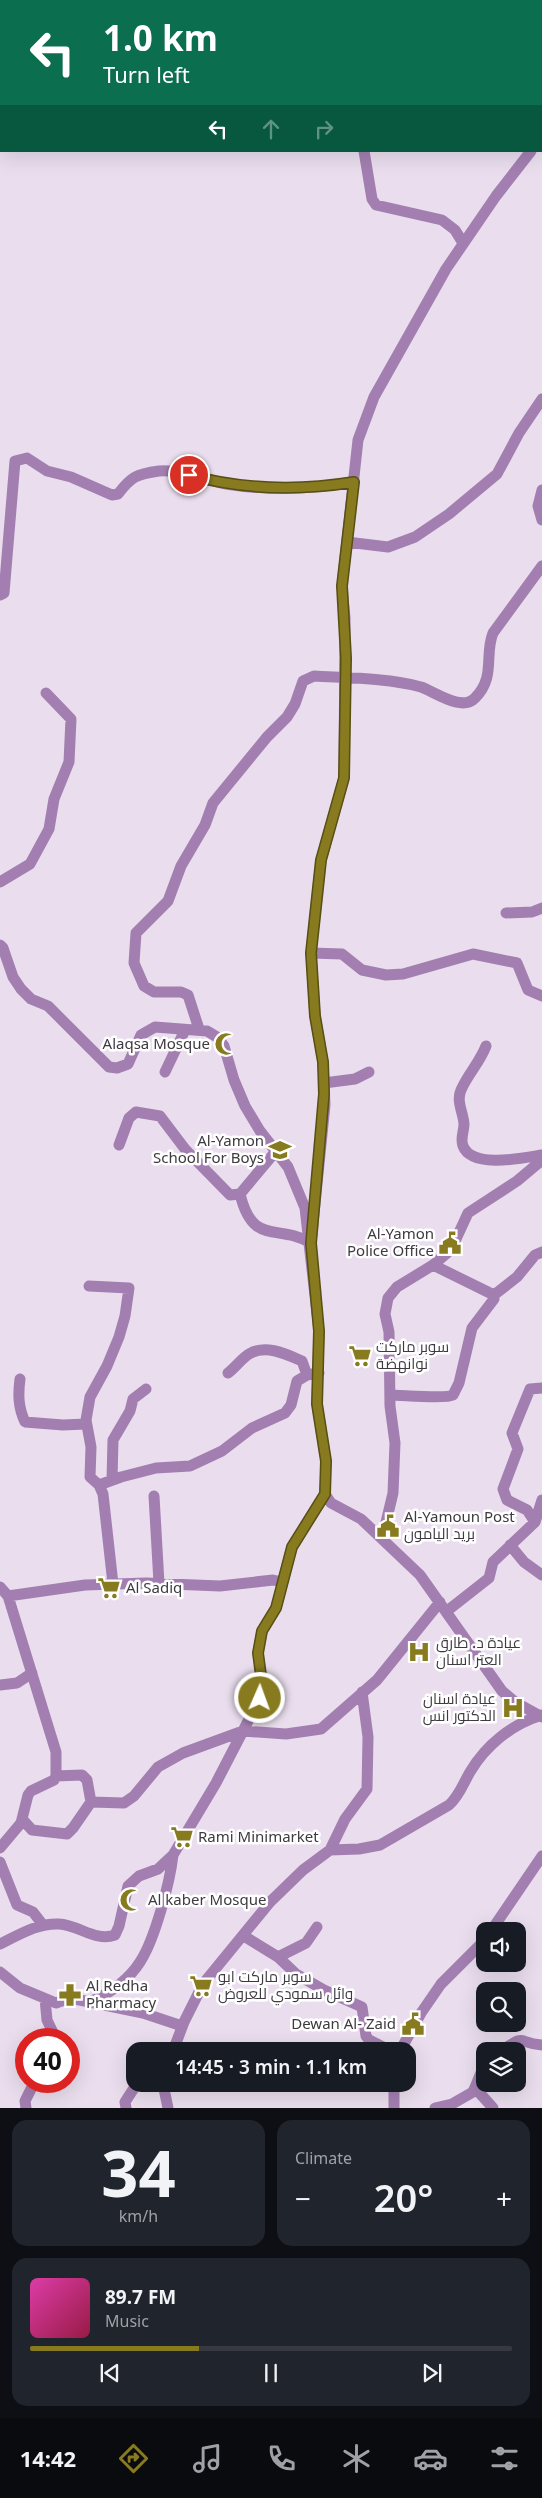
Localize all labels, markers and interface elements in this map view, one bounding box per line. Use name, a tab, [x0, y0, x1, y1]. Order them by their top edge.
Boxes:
text: 1.0 km	[103, 14, 218, 61]
icon: left	[20, 20, 85, 85]
text: Turn left	[103, 59, 190, 89]
icon: left	[204, 115, 232, 143]
icon: ahead	[257, 115, 285, 143]
icon: right	[310, 115, 338, 143]
pin	[168, 454, 210, 496]
icon: arrive	[175, 461, 203, 489]
mosque icon: Alaqsa Mosque	[213, 1031, 239, 1057]
place label: Alaqsa Mosque	[103, 1033, 210, 1053]
place label: Al-Yamon School For Boys	[153, 1130, 264, 1167]
school or university icon: Al-Yamon School For Boys	[267, 1137, 293, 1163]
place label: Al-Yamon Police Office	[347, 1223, 434, 1260]
public building icon: Al-Yamon Police Office	[437, 1230, 463, 1256]
place label: سوبر ماركت نوانهضة	[376, 1336, 449, 1374]
supermarket icon: سوبر ماركت نوانهضة	[347, 1343, 373, 1369]
place label: Al-Yamoun Post بريد اليامون	[404, 1506, 515, 1544]
public building icon: Al-Yamoun Post بريد اليامون	[375, 1513, 401, 1539]
supermarket icon: Al Sadiq	[96, 1575, 122, 1601]
place label: Al Sadiq	[126, 1577, 182, 1597]
place label: عيادة د. طارق العتر اسنان	[436, 1632, 521, 1670]
hospital icon: عيادة د. طارق العتر اسنان	[406, 1639, 432, 1665]
position arrow	[233, 1671, 285, 1723]
place label: عيادة اسنان الدكتور انس	[423, 1688, 496, 1726]
hospital icon: عيادة اسنان الدكتور انس	[500, 1695, 526, 1721]
supermarket icon: Rami Minimarket	[169, 1824, 195, 1850]
place label: Rami Minimarket	[198, 1826, 319, 1846]
mosque icon: Al kaber Mosque	[118, 1887, 144, 1913]
place label: Al kaber Mosque	[148, 1889, 266, 1909]
map controls	[476, 1922, 526, 2092]
button: sound	[476, 1922, 526, 1972]
place label: سوبر ماركت ابو وائل سمودي للعروض	[218, 1966, 353, 2006]
supermarket icon: سوبر ماركت ابو وائل سمودي للعروض	[188, 1973, 214, 1999]
place label: Al Redha Pharmacy	[86, 1975, 157, 2012]
pharmacy icon: Al Redha Pharmacy	[57, 1982, 83, 2008]
button: search	[476, 1982, 526, 2032]
public building icon: Dewan Al- Zaid	[400, 2011, 426, 2037]
place label: Dewan Al- Zaid	[291, 2013, 396, 2033]
speed limit sign: 40	[15, 2028, 80, 2093]
button: layers	[476, 2042, 526, 2092]
text: 14:45 · 3 min · 1.1 km	[175, 2054, 367, 2080]
text: 34	[101, 2128, 176, 2216]
text: Climate	[295, 2147, 352, 2169]
text: 20°	[374, 2171, 433, 2223]
text: −	[295, 2179, 311, 2217]
text: +	[496, 2179, 512, 2217]
text: km/h	[119, 2205, 158, 2227]
text: 89.7 FM	[105, 2284, 176, 2310]
text: Music	[105, 2310, 149, 2332]
icon: previous	[96, 2359, 124, 2387]
icon: pause	[257, 2359, 285, 2387]
icon: next	[418, 2359, 446, 2387]
icon: directions	[116, 2441, 151, 2476]
icon: music	[190, 2441, 225, 2476]
icon: phone	[264, 2441, 299, 2476]
icon: climate	[339, 2441, 374, 2476]
icon: car	[413, 2441, 448, 2476]
icon: filters	[487, 2441, 522, 2476]
text: 14:42	[20, 2443, 76, 2473]

